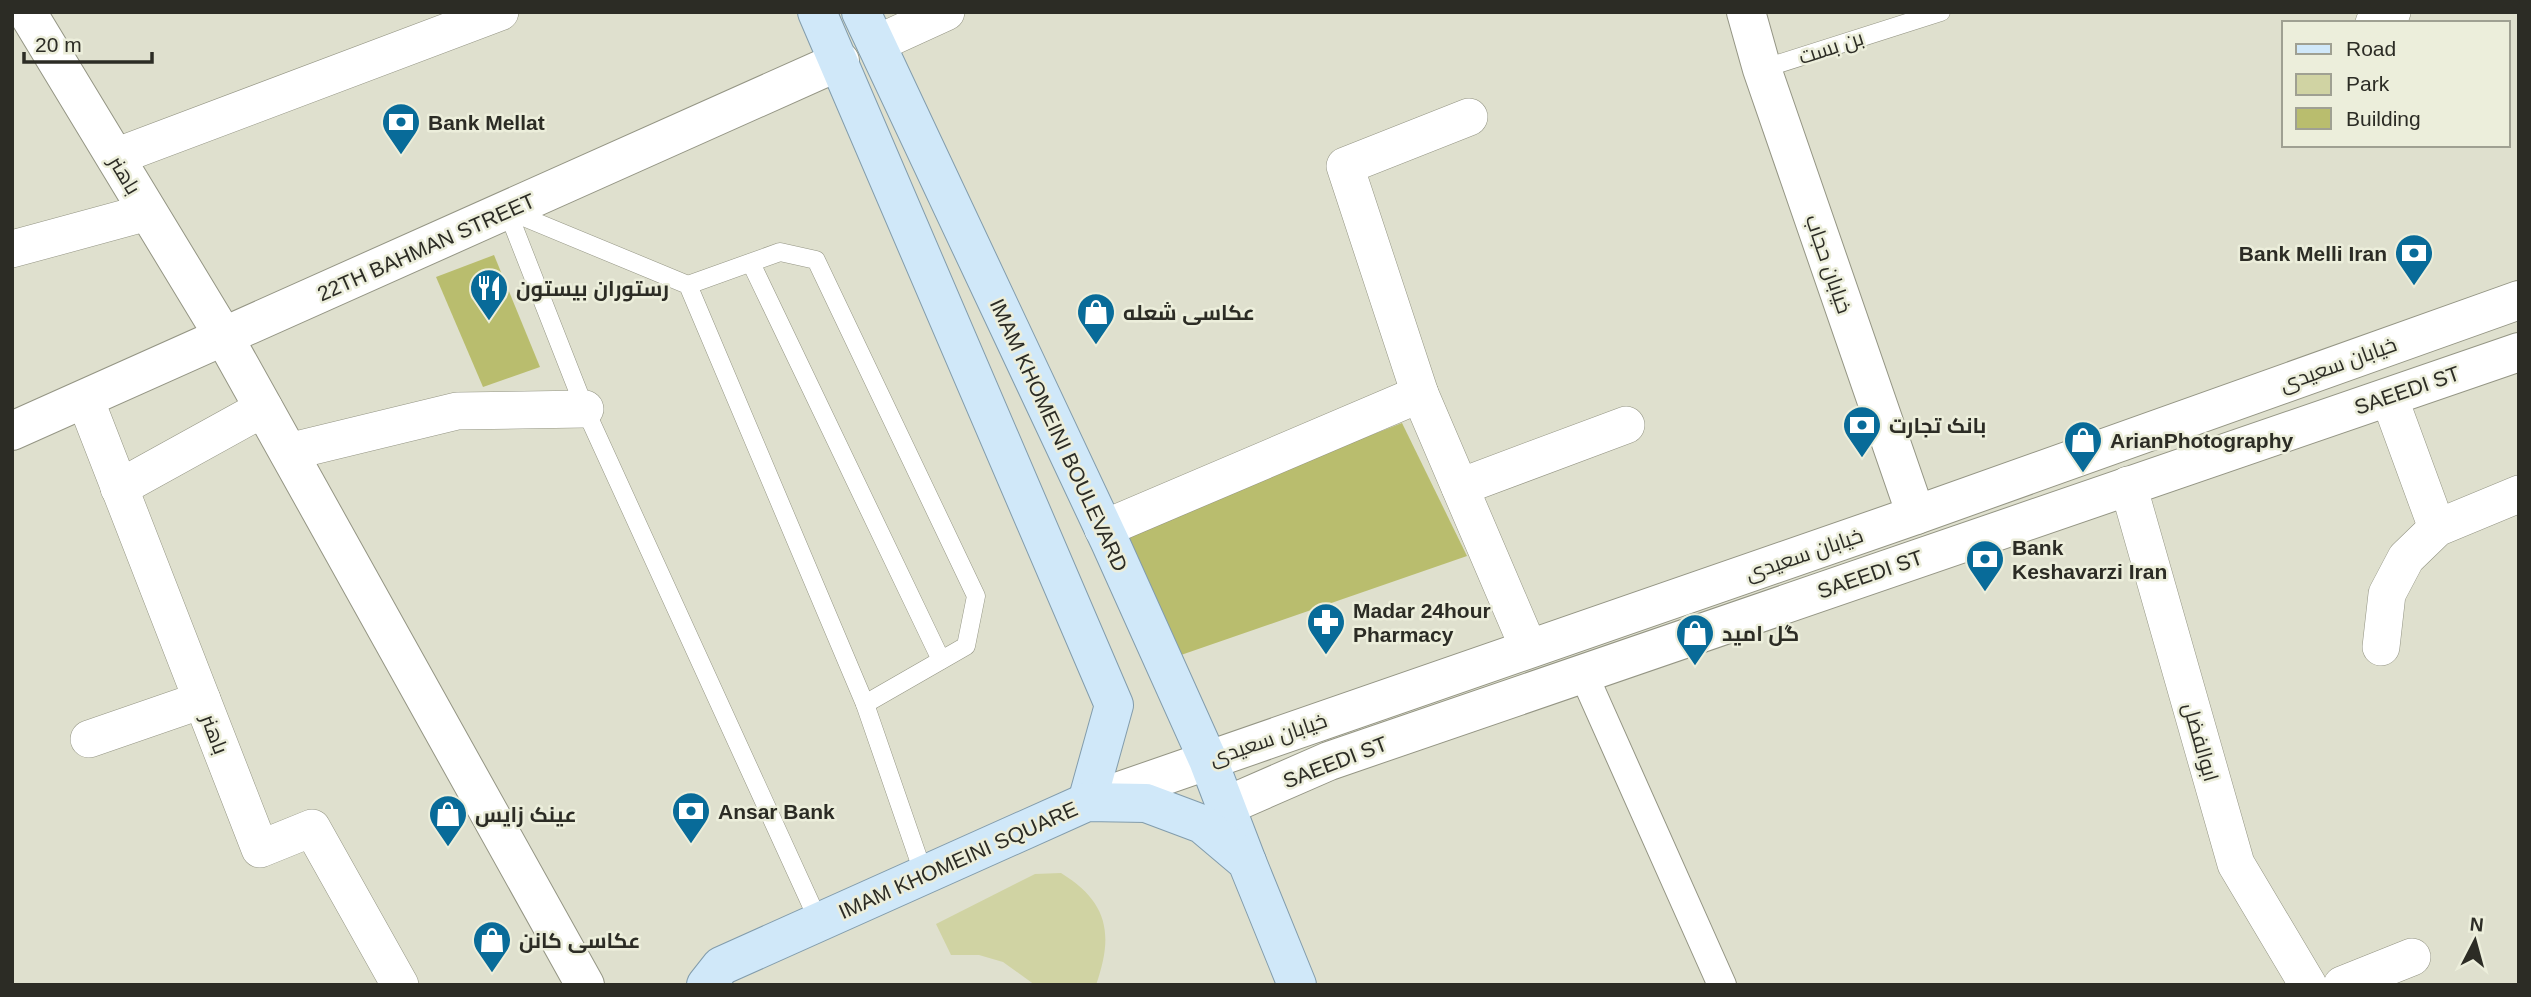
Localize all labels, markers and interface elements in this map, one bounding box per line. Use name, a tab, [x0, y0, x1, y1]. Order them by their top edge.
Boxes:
scale bar	[24, 21, 152, 65]
legend	[2282, 21, 2510, 147]
street label: بن بست	[1796, 26, 1867, 70]
text: 20 m	[35, 33, 82, 56]
text: Road	[2346, 37, 2396, 60]
text: Park	[2346, 72, 2390, 95]
bank icon: Bank Mellat	[380, 101, 422, 156]
text: Building	[2346, 107, 2421, 130]
place label: Bank Mellat	[428, 111, 545, 134]
street label: باهنر	[103, 151, 145, 199]
street label: 22TH BAHMAN STREET	[314, 188, 538, 305]
street label: خیابان حجاب	[1800, 212, 1857, 317]
bank icon: Bank Melli Iran	[2393, 232, 2435, 287]
place label: Bank Melli Iran	[2239, 242, 2387, 265]
restaurant icon: رستوران بیستون	[468, 267, 510, 322]
place label: رستوران بیستون	[516, 277, 669, 302]
shop icon: عکاسی شعله	[1075, 291, 1117, 346]
street label: IMAM KHOMEINI BOULEVARD	[986, 295, 1132, 575]
place label: عکاسی شعله	[1123, 301, 1255, 325]
street label: خیابان سعیدی	[2276, 332, 2400, 398]
street label: SAEEDI ST	[2351, 361, 2463, 419]
bank icon: بانک تجارت	[1841, 404, 1883, 459]
place label: بانک تجارت	[1889, 414, 1986, 438]
shop icon: ArianPhotography	[2062, 419, 2104, 474]
place label: ArianPhotography	[2110, 429, 2293, 452]
street label: خیابان سعیدی	[1742, 523, 1866, 587]
place label: Bank Keshavarzi Iran	[2012, 536, 2167, 583]
bank icon: Bank Keshavarzi Iran	[1964, 538, 2006, 593]
street label: SAEEDI ST	[1814, 545, 1926, 603]
place label: Madar 24hour Pharmacy	[1353, 599, 1491, 646]
pharmacy icon: Madar 24hour Pharmacy	[1305, 601, 1347, 656]
shop icon: گل امید	[1674, 612, 1716, 667]
place label: گل امید	[1722, 622, 1799, 646]
street label: ابوالفضل	[2177, 700, 2223, 785]
street label: خیابان سعیدی	[1206, 708, 1330, 772]
street label: باهنر	[196, 710, 233, 758]
street label: SAEEDI ST	[1280, 732, 1390, 792]
bank icon: Ansar Bank	[670, 790, 712, 845]
shop icon: عینک زایس	[427, 793, 469, 848]
street label: IMAM KHOMEINI SQUARE	[835, 797, 1081, 923]
place label: Ansar Bank	[718, 800, 835, 823]
place label: عینک زایس	[475, 803, 577, 827]
north arrow	[2440, 906, 2510, 976]
text: N	[2469, 913, 2485, 936]
shop icon: عکاسی کانن	[471, 919, 513, 974]
place label: عکاسی کانن	[519, 929, 640, 953]

